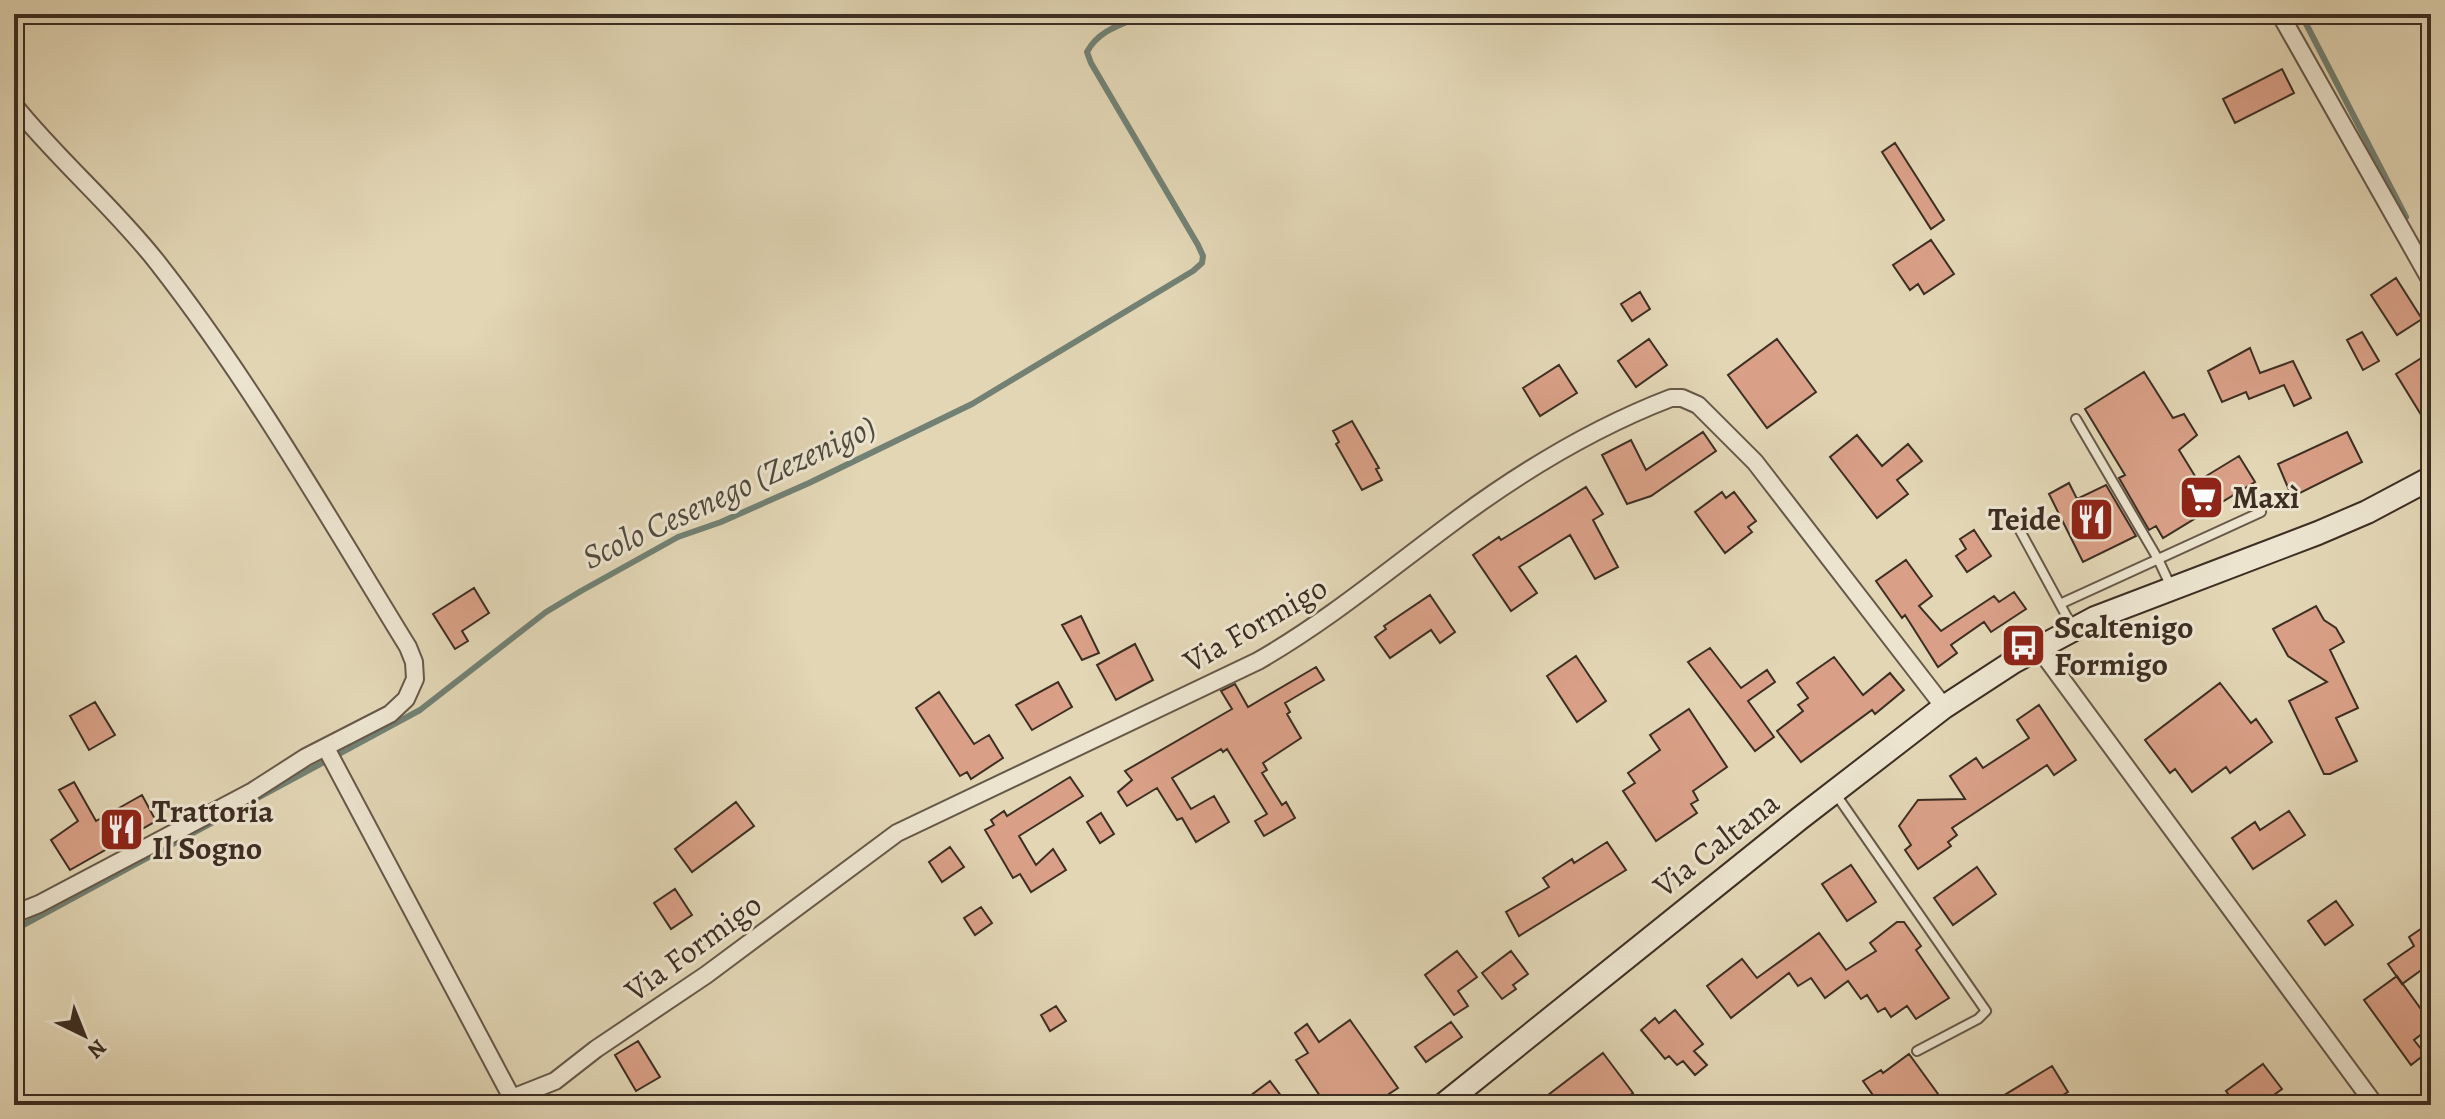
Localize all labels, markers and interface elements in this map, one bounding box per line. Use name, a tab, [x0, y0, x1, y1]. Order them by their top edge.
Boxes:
water label: Scolo Cesenego (Zezenigo)	[574, 403, 884, 580]
supermarket icon: Maxì	[2177, 473, 2225, 521]
place label: Maxì	[2232, 475, 2299, 519]
restaurant icon: Teide	[2068, 495, 2116, 543]
place label: Teide	[1988, 497, 2061, 541]
street label: Via Formigo	[1174, 565, 1335, 683]
place label: Scaltenigo Formigo	[2054, 605, 2194, 686]
bus stop icon: Scaltenigo Formigo	[1999, 621, 2047, 669]
street label: Via Caltana	[1643, 781, 1788, 908]
place label: Trattoria Il Sogno	[152, 789, 274, 870]
restaurant icon: Trattoria Il Sogno	[97, 805, 145, 853]
street label: Via Formigo	[615, 882, 770, 1012]
north arrow	[44, 995, 124, 1075]
text: N	[81, 1032, 113, 1065]

